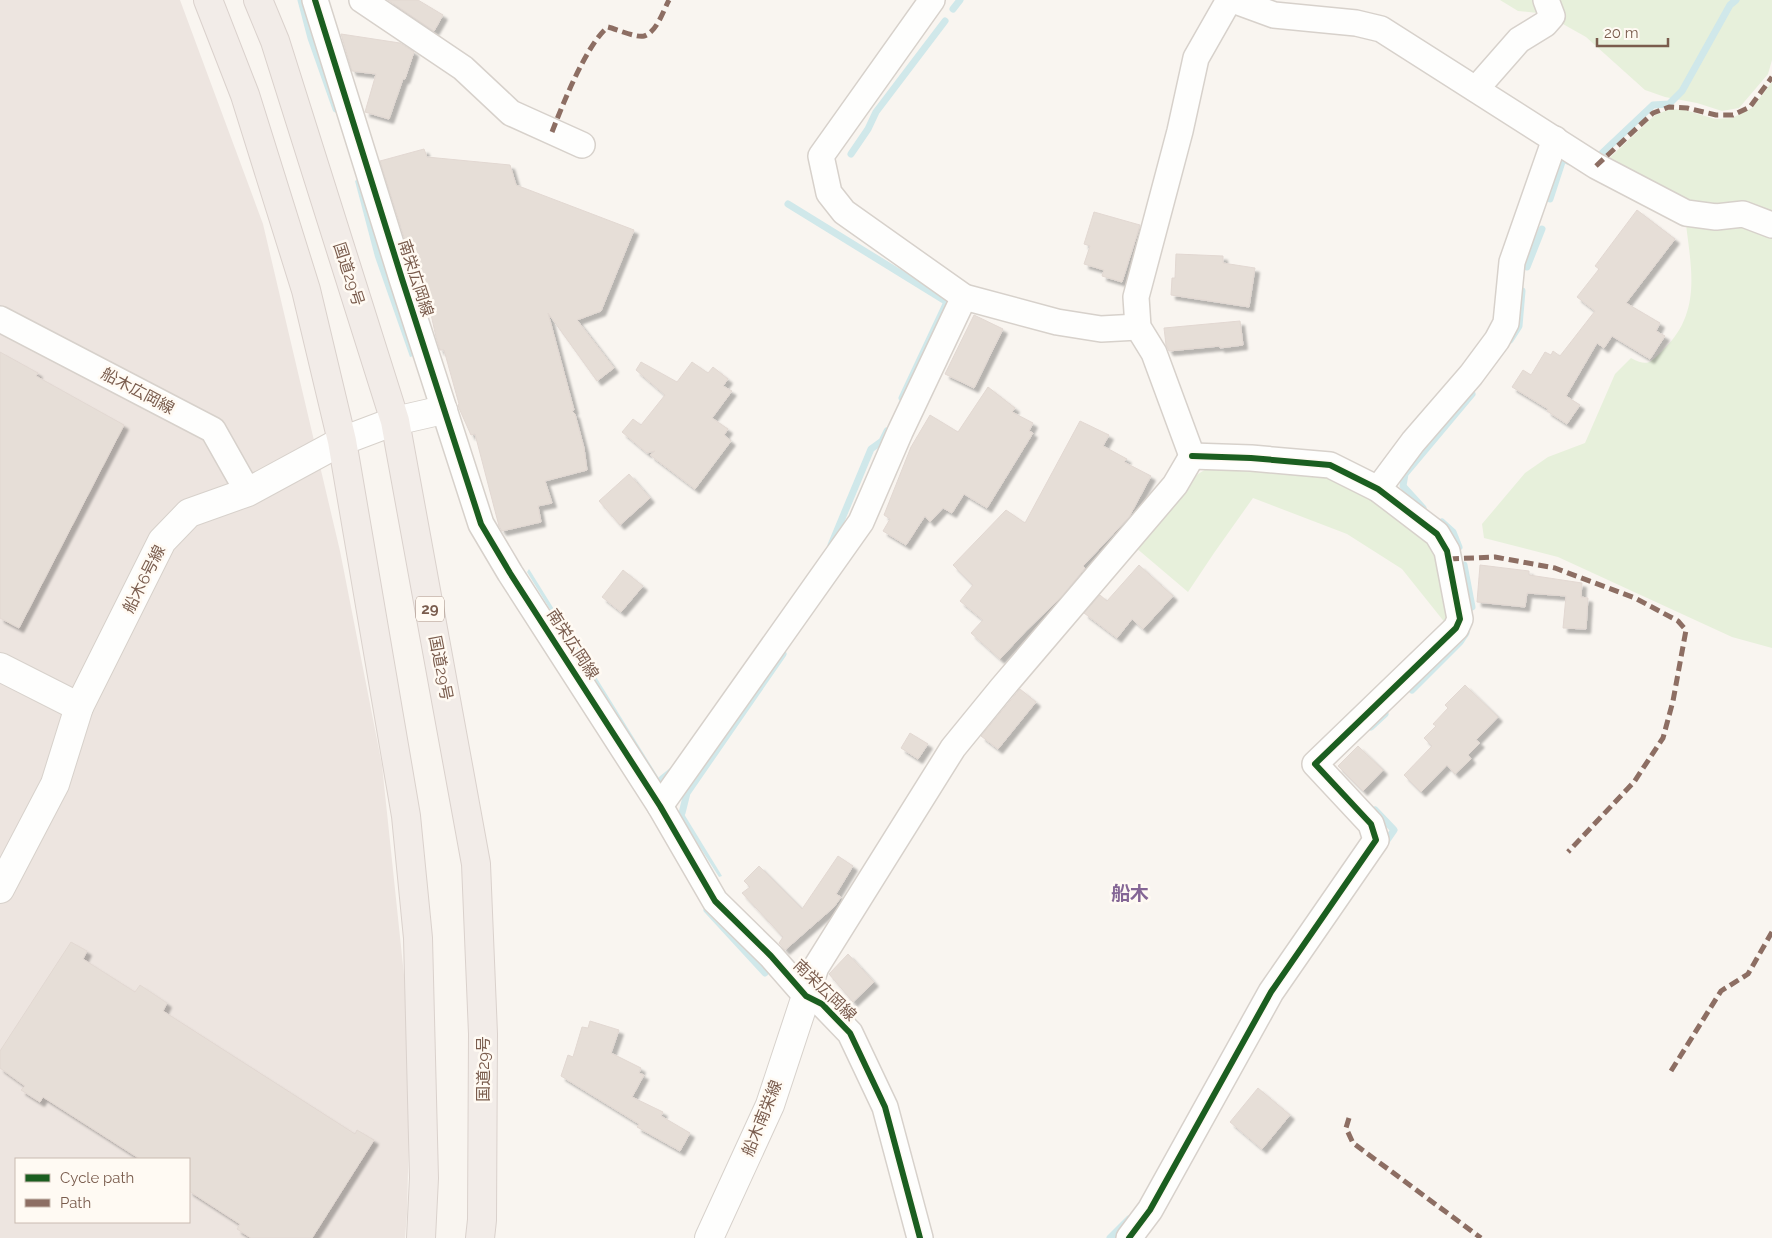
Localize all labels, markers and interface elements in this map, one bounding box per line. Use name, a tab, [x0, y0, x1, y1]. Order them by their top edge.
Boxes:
scale bar	[1597, 15, 1668, 47]
text: 20 m	[1604, 24, 1639, 42]
street label: 南栄広岡線	[395, 237, 437, 319]
street label: 国道29号	[330, 240, 368, 308]
street label: 船木広岡線	[98, 364, 178, 418]
street label: 船木6号線	[119, 542, 169, 616]
road number: 29	[416, 596, 444, 622]
street label: 南栄広岡線	[543, 605, 603, 683]
street label: 国道29号	[425, 634, 457, 702]
district label: 船木	[1111, 882, 1149, 904]
street label: 南栄広岡線	[790, 955, 860, 1025]
street label: 国道29号	[474, 1036, 493, 1102]
street label: 船木南栄線	[738, 1077, 786, 1159]
legend	[15, 1158, 190, 1223]
text: Cycle path	[60, 1169, 134, 1187]
text: Path	[60, 1194, 91, 1212]

